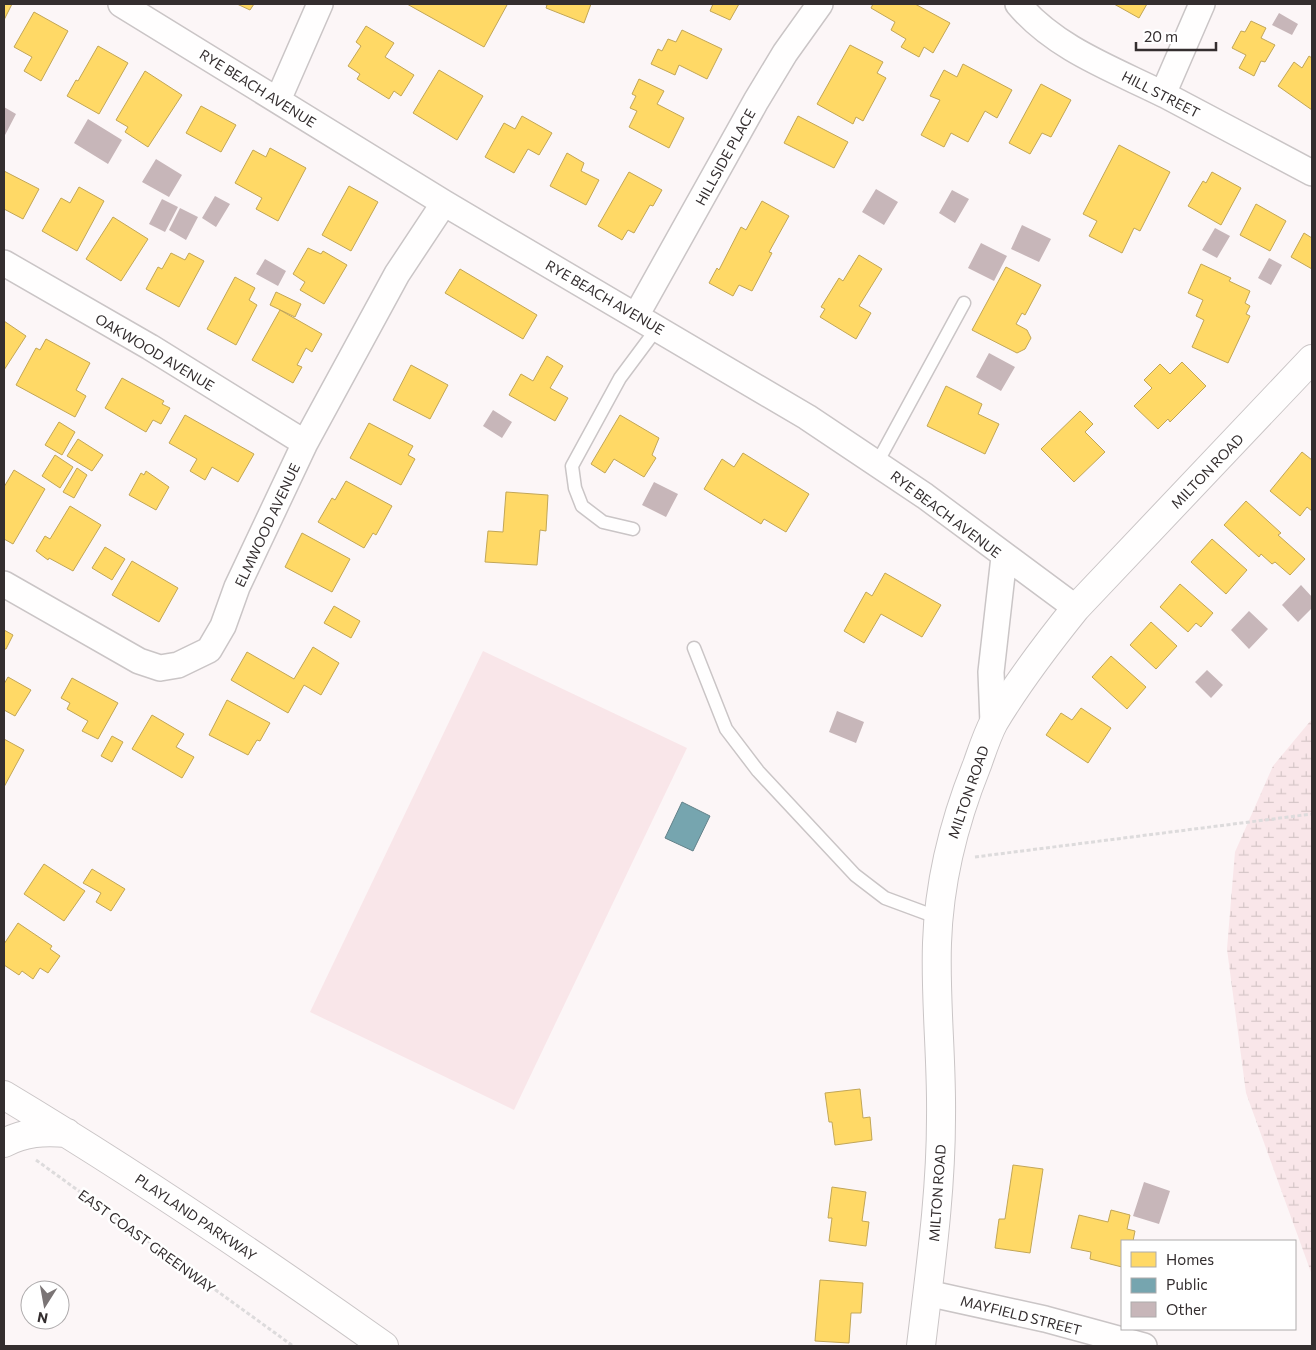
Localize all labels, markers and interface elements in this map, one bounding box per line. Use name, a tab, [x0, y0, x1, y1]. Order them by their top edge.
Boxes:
scale bar	[1136, 20, 1216, 52]
text: 20 m	[1144, 27, 1178, 45]
street label: RYE BEACH AVENUE	[197, 45, 319, 131]
street label: HILL STREET	[1119, 67, 1203, 121]
street label: HILLSIDE PLACE	[691, 106, 759, 208]
street label: RYE BEACH AVENUE	[543, 256, 667, 338]
street label: OAKWOOD AVENUE	[93, 310, 217, 394]
street label: MILTON ROAD	[1167, 430, 1247, 512]
street label: ELMWOOD AVENUE	[231, 460, 303, 590]
street label: RYE BEACH AVENUE	[887, 467, 1005, 561]
street label: MILTON ROAD	[944, 743, 992, 841]
street label: MILTON ROAD	[925, 1144, 949, 1242]
street label: PLAYLAND PARKWAY	[132, 1170, 260, 1264]
street label: EAST COAST GREENWAY	[75, 1186, 219, 1296]
legend	[1121, 1240, 1296, 1330]
text: Homes	[1166, 1250, 1214, 1268]
text: Public	[1166, 1275, 1208, 1293]
north arrow	[20, 1280, 70, 1330]
street label: MAYFIELD STREET	[959, 1292, 1083, 1338]
text: Other	[1166, 1300, 1207, 1318]
text: N	[36, 1309, 49, 1328]

